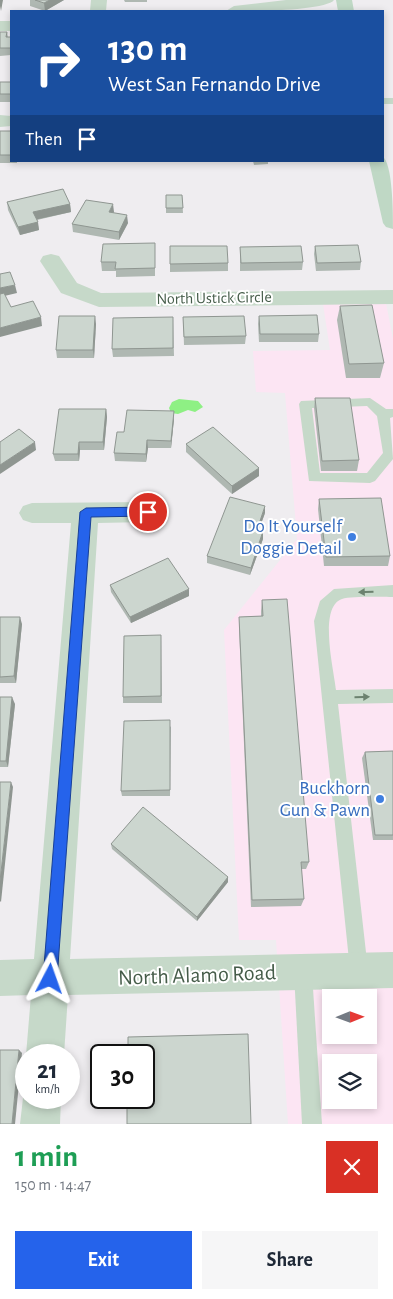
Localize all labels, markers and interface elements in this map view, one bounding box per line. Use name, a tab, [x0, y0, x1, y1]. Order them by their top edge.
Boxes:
icon: right	[25, 30, 90, 95]
text: 130 m	[108, 32, 187, 67]
text: West San Fernando Drive	[108, 73, 321, 95]
icon: arrive	[73, 125, 101, 153]
text: Then	[25, 130, 63, 149]
street label: North Ustick Circle	[156, 289, 272, 307]
pin	[127, 491, 169, 533]
icon: arrive	[134, 498, 162, 526]
place label: Do It Yourself Doggie Detail	[240, 517, 343, 558]
marker: Do It Yourself Doggie Detail	[346, 531, 358, 543]
one-way arrow	[358, 589, 374, 597]
one-way arrow	[354, 692, 370, 700]
place label: Buckhorn Gun & Pawn	[280, 779, 370, 820]
marker: Buckhorn Gun & Pawn	[374, 793, 386, 805]
position arrow	[23, 952, 75, 1004]
street label: North Alamo Road	[118, 961, 276, 989]
north arrow	[322, 989, 378, 1044]
map controls	[322, 989, 377, 1109]
speed limit sign: 30	[90, 1044, 155, 1109]
button: layers	[322, 1054, 377, 1109]
text: 21	[37, 1058, 58, 1083]
text: km/h	[35, 1083, 60, 1095]
button: close	[326, 1141, 378, 1193]
text: 1 min	[15, 1142, 78, 1172]
text: 150 m · 14:47	[15, 1177, 91, 1193]
button: Exit	[15, 1231, 192, 1289]
button: Share	[202, 1231, 378, 1289]

